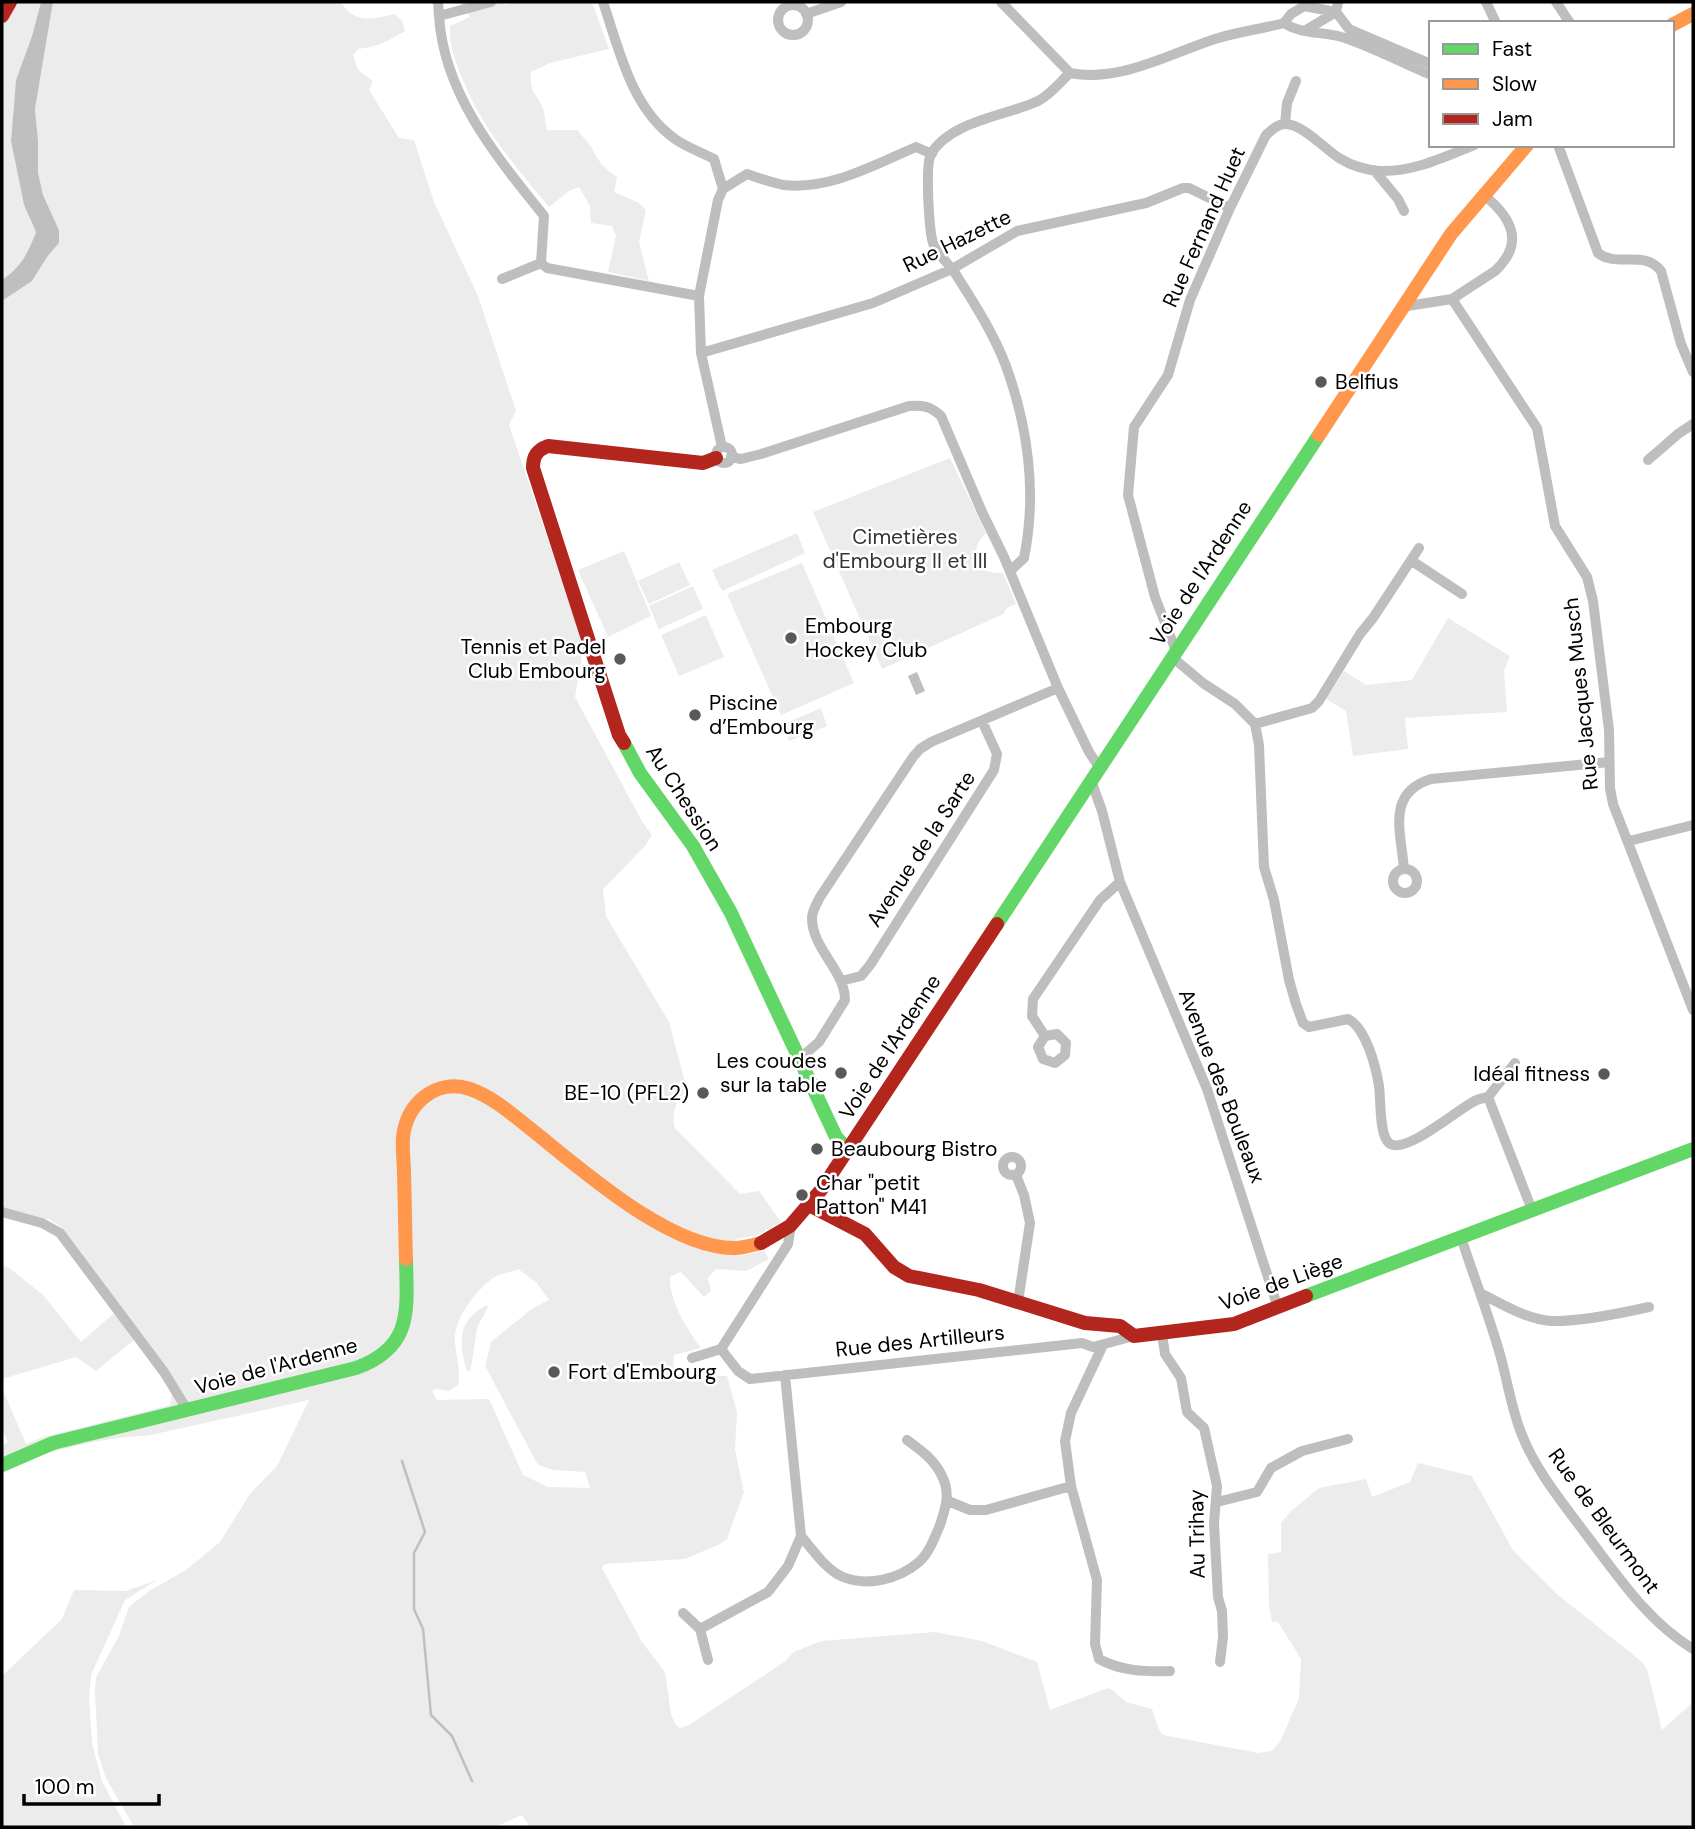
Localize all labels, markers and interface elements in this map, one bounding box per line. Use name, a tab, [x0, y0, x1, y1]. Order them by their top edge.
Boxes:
legend	[1429, 21, 1674, 147]
text: Fast	[1492, 35, 1532, 63]
text: Slow	[1492, 70, 1537, 98]
text: Jam	[1492, 105, 1533, 133]
street label: Rue Fernand Huet	[1156, 142, 1252, 312]
street label: Rue Hazette	[898, 203, 1016, 279]
place label: Belfius	[1335, 368, 1399, 396]
marker: Belfius	[1313, 374, 1329, 390]
street label: Voie de l'Ardenne	[1144, 495, 1258, 651]
park label: Cimetières d'Embourg II et III	[822, 523, 988, 575]
street label: Rue Jacques Musch	[1557, 596, 1605, 792]
place label: Embourg Hockey Club	[805, 612, 927, 664]
marker: Embourg Hockey Club	[783, 630, 799, 646]
place label: Tennis et Padel Club Embourg	[461, 633, 606, 685]
marker: Tennis et Padel Club Embourg	[612, 651, 628, 667]
place label: Piscine d’Embourg	[709, 689, 814, 741]
marker: Piscine d’Embourg	[687, 707, 703, 723]
street label: Au Chession	[639, 740, 729, 856]
street label: Avenue de la Sarte	[860, 766, 982, 932]
street label: Voie de l'Ardenne	[833, 969, 947, 1125]
street label: Avenue des Bouleaux	[1172, 985, 1272, 1187]
place label: Les coudes sur la table	[716, 1047, 827, 1099]
place label: Idéal fitness	[1473, 1060, 1590, 1088]
marker: Les coudes sur la table	[833, 1065, 849, 1081]
marker: Idéal fitness	[1596, 1066, 1612, 1082]
place label: BE-10 (PFL2)	[564, 1079, 689, 1107]
marker: BE-10 (PFL2)	[695, 1085, 711, 1101]
place label: Beaubourg Bistro	[831, 1135, 997, 1163]
marker: Beaubourg Bistro	[809, 1141, 825, 1157]
place label: Char "petit Patton" M41	[816, 1169, 927, 1221]
marker: Char "petit Patton" M41	[794, 1187, 810, 1203]
street label: Voie de Liège	[1215, 1247, 1347, 1317]
street label: Rue des Artilleurs	[834, 1318, 1006, 1364]
street label: Voie de l'Ardenne	[191, 1331, 361, 1401]
place label: Fort d'Embourg	[568, 1358, 717, 1386]
marker: Fort d'Embourg	[546, 1364, 562, 1380]
street label: Rue de Bleurmont	[1542, 1443, 1666, 1599]
street label: Au Trihay	[1182, 1489, 1212, 1579]
scale bar	[24, 1762, 159, 1806]
text: 100 m	[35, 1773, 95, 1801]

